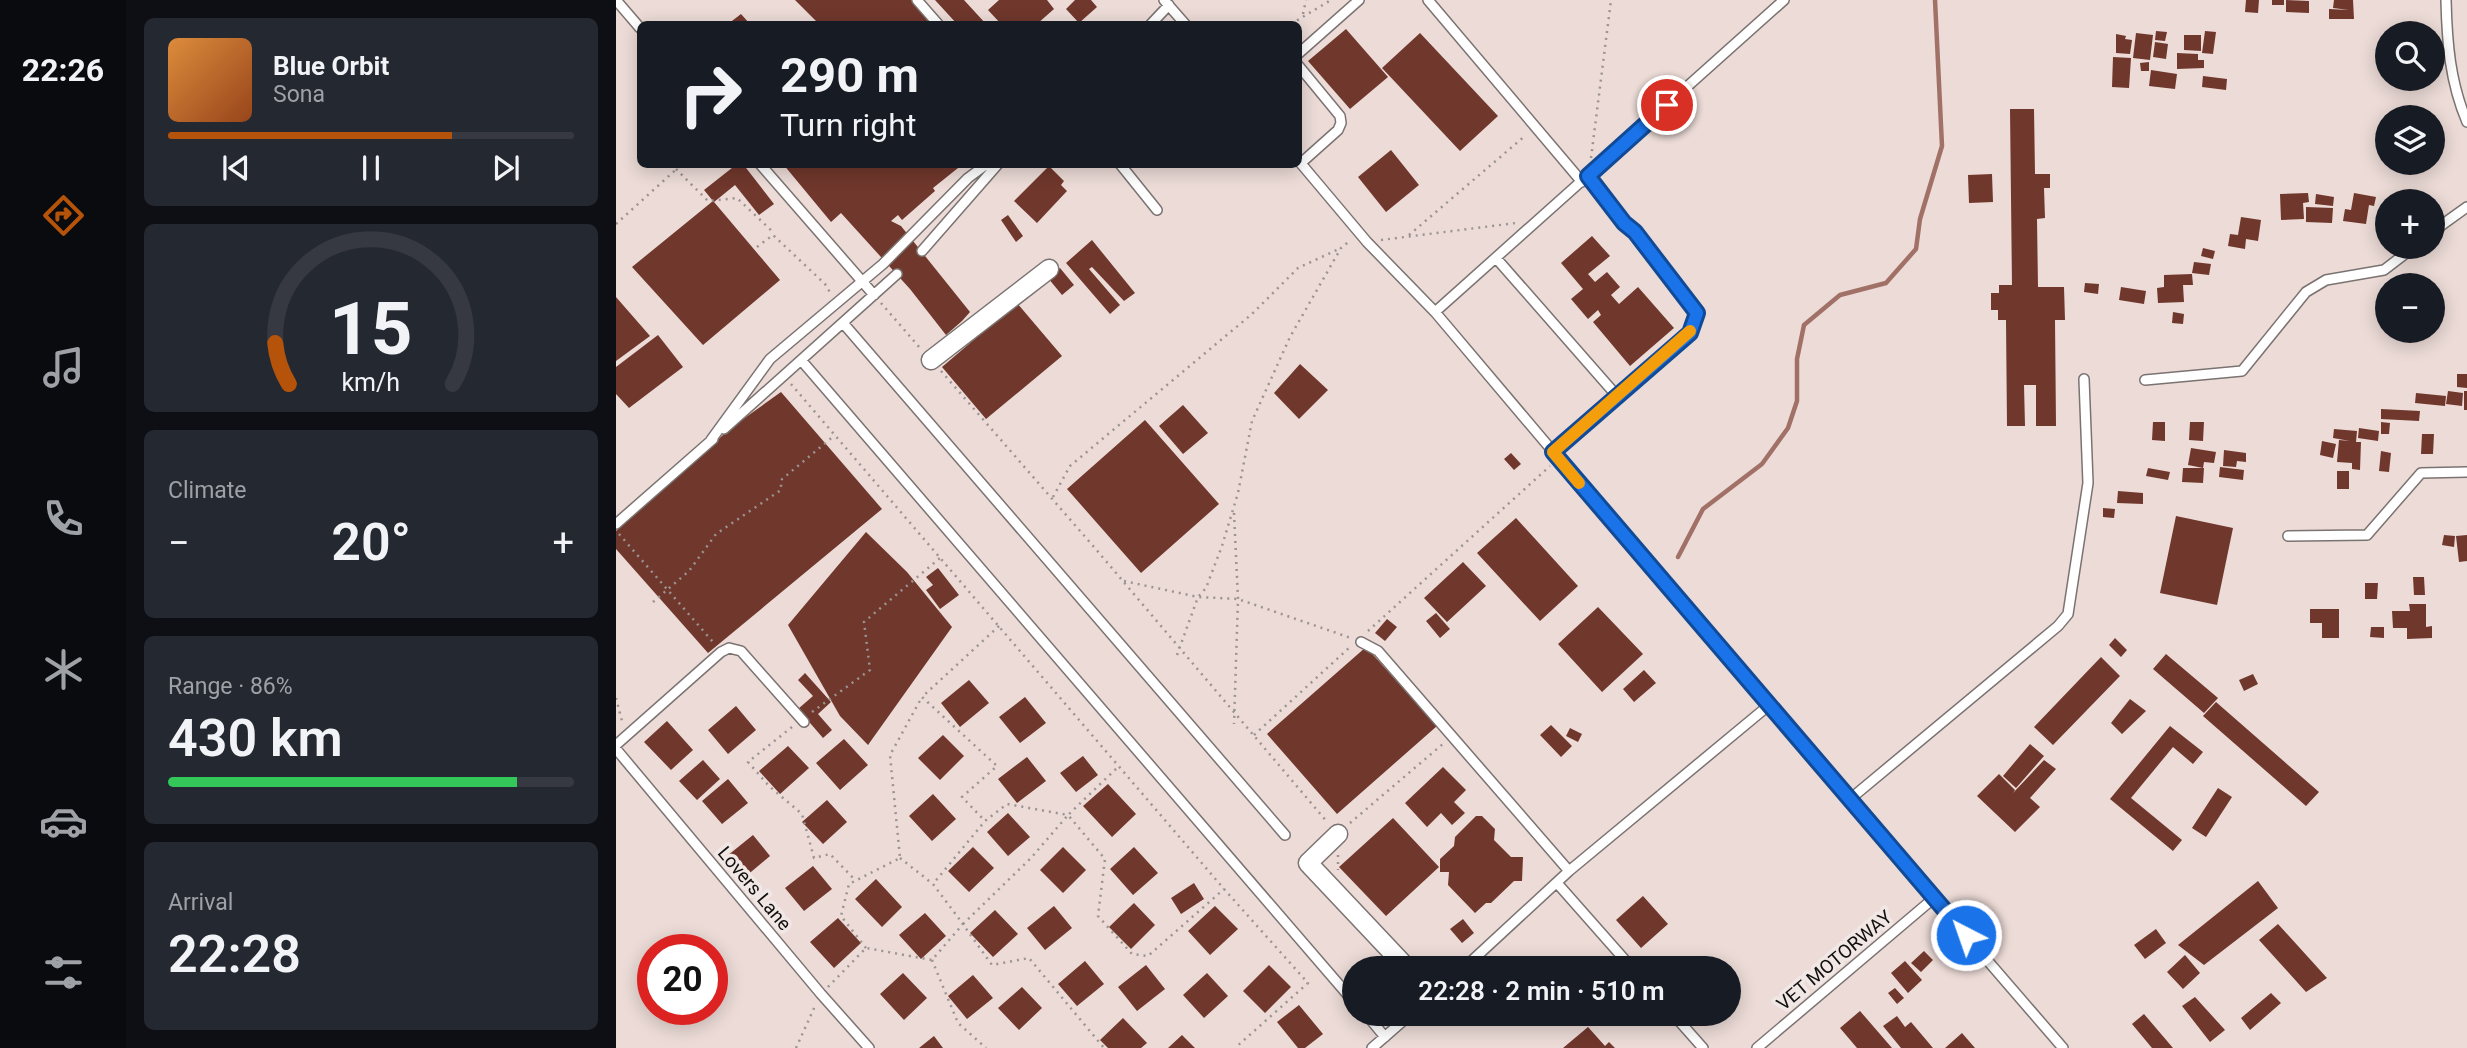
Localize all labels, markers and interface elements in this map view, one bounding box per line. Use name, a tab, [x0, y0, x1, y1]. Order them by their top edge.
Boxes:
map controls	[2375, 21, 2445, 343]
button: search	[2375, 21, 2445, 91]
text: 290 m	[780, 47, 919, 104]
icon: right	[665, 49, 756, 140]
text: 22:26	[22, 51, 104, 89]
text: Blue Orbit	[273, 51, 389, 81]
pin	[1637, 75, 1697, 135]
text: Sona	[273, 81, 325, 108]
icon: arrive	[1648, 86, 1686, 124]
button: layers	[2375, 105, 2445, 175]
text: Turn right	[780, 106, 916, 144]
icon: previous	[217, 149, 255, 187]
icon: pause	[352, 149, 390, 187]
icon: next	[487, 149, 525, 187]
button: +	[2375, 189, 2445, 259]
icon: directions	[39, 191, 88, 240]
button: −	[2375, 273, 2445, 343]
text: 15	[329, 286, 413, 372]
icon: music	[39, 343, 88, 392]
text: km/h	[342, 368, 400, 397]
text: Climate	[168, 477, 247, 504]
icon: phone	[39, 494, 88, 543]
text: 20°	[331, 512, 411, 573]
text: −	[168, 521, 190, 565]
text: +	[552, 521, 574, 565]
icon: climate	[39, 645, 88, 694]
text: Range · 86%	[168, 673, 293, 700]
text: 430 km	[168, 708, 343, 769]
icon: car	[39, 797, 88, 846]
street label: Lovers Lane	[713, 842, 796, 935]
text: Arrival	[168, 889, 233, 916]
position arrow	[1929, 898, 2003, 972]
street label: VET MOTORWAY	[1772, 905, 1897, 1015]
text: 22:28	[168, 924, 301, 985]
speed limit sign: 20	[637, 934, 728, 1025]
icon: filters	[39, 948, 88, 997]
text: 22:28 · 2 min · 510 m	[1418, 976, 1665, 1006]

